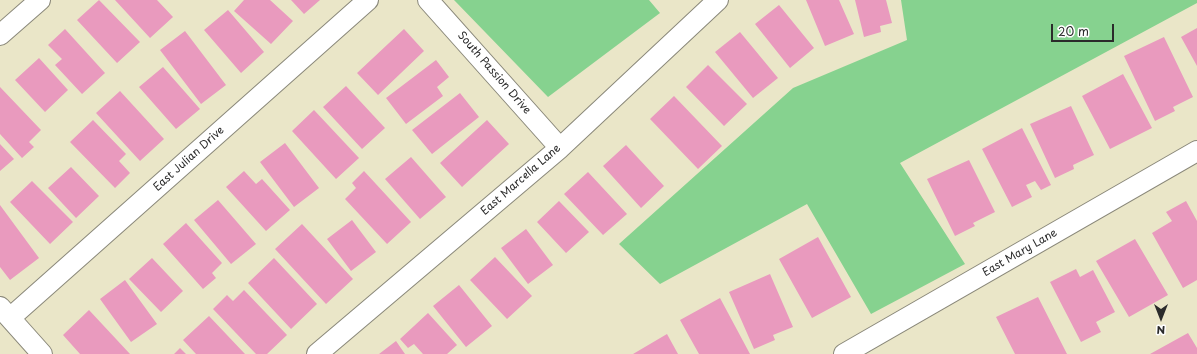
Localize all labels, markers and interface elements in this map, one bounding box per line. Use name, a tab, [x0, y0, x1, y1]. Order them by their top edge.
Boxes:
scale bar	[1053, 16, 1116, 42]
text: 20 m	[1058, 22, 1089, 40]
street label: South Passion Drive	[455, 29, 533, 117]
street label: East Julian Drive	[151, 124, 227, 194]
street label: East Marcella Lane	[478, 142, 564, 218]
street label: East Mary Lane	[980, 226, 1060, 280]
north arrow	[1141, 298, 1181, 338]
text: N	[1157, 322, 1165, 339]

